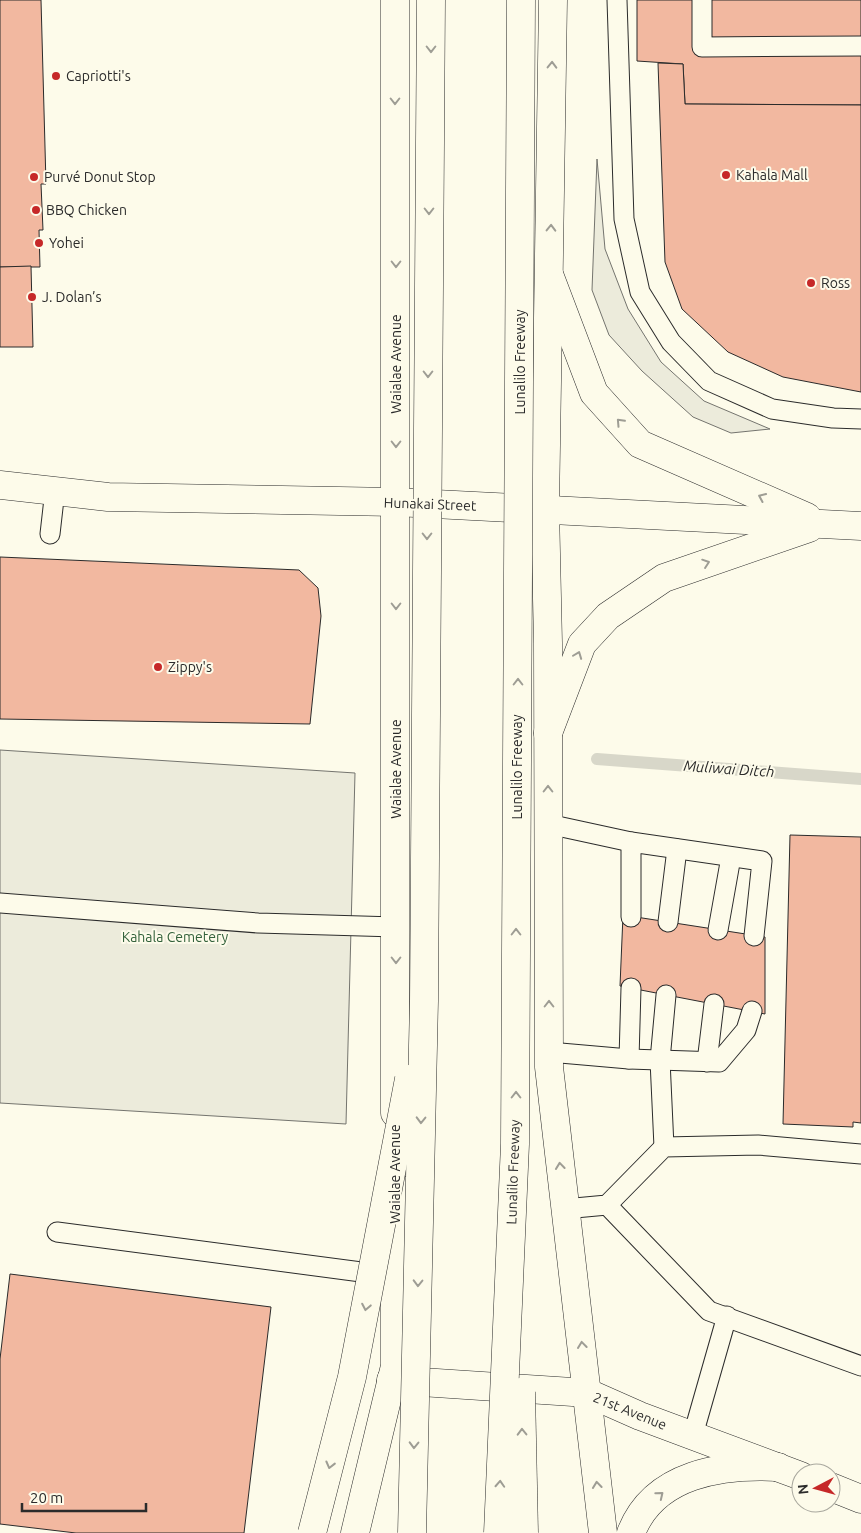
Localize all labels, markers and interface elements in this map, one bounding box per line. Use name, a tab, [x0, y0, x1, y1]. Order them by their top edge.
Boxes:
one-way arrow	[426, 45, 436, 53]
one-way arrow	[547, 61, 557, 69]
place label: Capriotti's	[66, 68, 131, 84]
marker: Capriotti's	[50, 70, 62, 82]
one-way arrow	[390, 98, 400, 105]
place label: Kahala Mall	[736, 167, 808, 183]
place label: Purvé Donut Stop	[44, 169, 156, 185]
marker: Kahala Mall	[720, 169, 732, 181]
marker: Purvé Donut Stop	[28, 171, 40, 183]
place label: BBQ Chicken	[46, 202, 127, 218]
marker: BBQ Chicken	[30, 204, 42, 216]
one-way arrow	[424, 207, 435, 215]
one-way arrow	[545, 224, 556, 232]
place label: Yohei	[49, 235, 84, 251]
marker: Yohei	[33, 237, 45, 249]
one-way arrow	[391, 260, 401, 268]
place label: Ross	[821, 275, 850, 291]
marker: Ross	[805, 277, 817, 289]
place label: J. Dolan’s	[42, 289, 101, 305]
marker: J. Dolan’s	[26, 291, 38, 303]
street label: Lunalilo Freeway	[512, 309, 528, 415]
street label: Waialae Avenue	[388, 314, 404, 414]
one-way arrow	[423, 370, 433, 378]
one-way arrow	[617, 419, 626, 428]
one-way arrow	[391, 440, 401, 448]
one-way arrow	[758, 493, 767, 504]
street label: Hunakai Street	[383, 494, 477, 514]
one-way arrow	[422, 532, 432, 540]
one-way arrow	[702, 559, 710, 569]
one-way arrow	[391, 602, 401, 610]
one-way arrow	[572, 651, 582, 660]
place label: Zippy's	[168, 659, 212, 675]
marker: Zippy's	[152, 661, 164, 673]
one-way arrow	[513, 678, 523, 686]
street label: Lunalilo Freeway	[509, 714, 525, 820]
street label: Waialae Avenue	[388, 719, 404, 819]
water label: Muliwai Ditch	[683, 757, 775, 780]
one-way arrow	[543, 785, 553, 793]
one-way arrow	[511, 928, 521, 936]
park label: Kahala Cemetery	[122, 929, 229, 945]
one-way arrow	[391, 957, 401, 965]
one-way arrow	[544, 1000, 554, 1008]
one-way arrow	[510, 1090, 521, 1098]
one-way arrow	[416, 1116, 427, 1124]
street label: Lunalilo Freeway	[503, 1119, 523, 1225]
street label: Waialae Avenue	[387, 1124, 403, 1224]
one-way arrow	[555, 1162, 566, 1170]
one-way arrow	[412, 1279, 423, 1287]
one-way arrow	[361, 1303, 371, 1311]
one-way arrow	[577, 1341, 588, 1349]
street label: 21st Avenue	[591, 1389, 669, 1433]
one-way arrow	[517, 1428, 527, 1436]
one-way arrow	[408, 1441, 419, 1449]
one-way arrow	[325, 1461, 335, 1469]
north arrow	[791, 1463, 841, 1513]
scale bar	[22, 1480, 146, 1512]
one-way arrow	[495, 1480, 505, 1488]
one-way arrow	[592, 1480, 603, 1488]
text: N	[795, 1483, 812, 1495]
text: 20 m	[30, 1489, 63, 1506]
one-way arrow	[654, 1492, 663, 1500]

